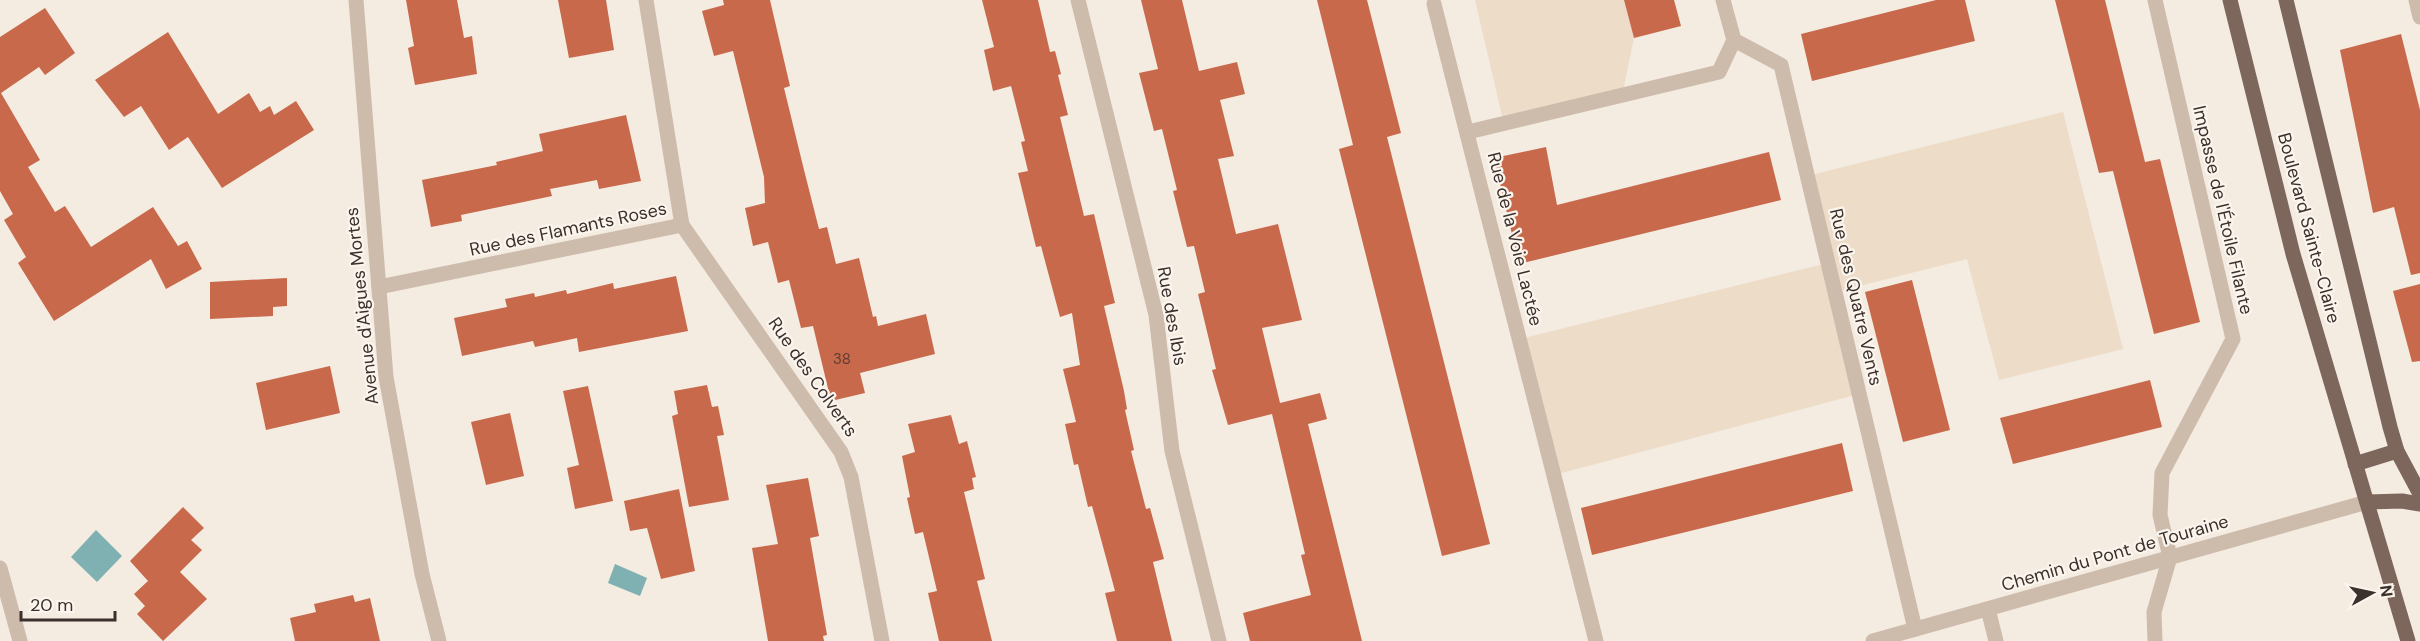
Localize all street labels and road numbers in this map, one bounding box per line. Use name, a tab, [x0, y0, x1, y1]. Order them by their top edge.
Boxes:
street label: Impasse de l'Étoile Filante	[2187, 103, 2259, 317]
street label: Boulevard Sainte-Claire	[2272, 130, 2346, 326]
street label: Rue de la Voie Lactée	[1482, 150, 1548, 328]
street label: Rue des Flamants Roses	[467, 196, 669, 262]
street label: Avenue d'Aigues Mortes	[340, 206, 384, 406]
street label: Rue des Quatre Vents	[1824, 206, 1888, 388]
street label: Rue des Ibis	[1151, 265, 1193, 367]
street label: Rue des Colverts	[763, 312, 863, 442]
street label: Chemin du Pont de Touraine	[1999, 509, 2231, 597]

